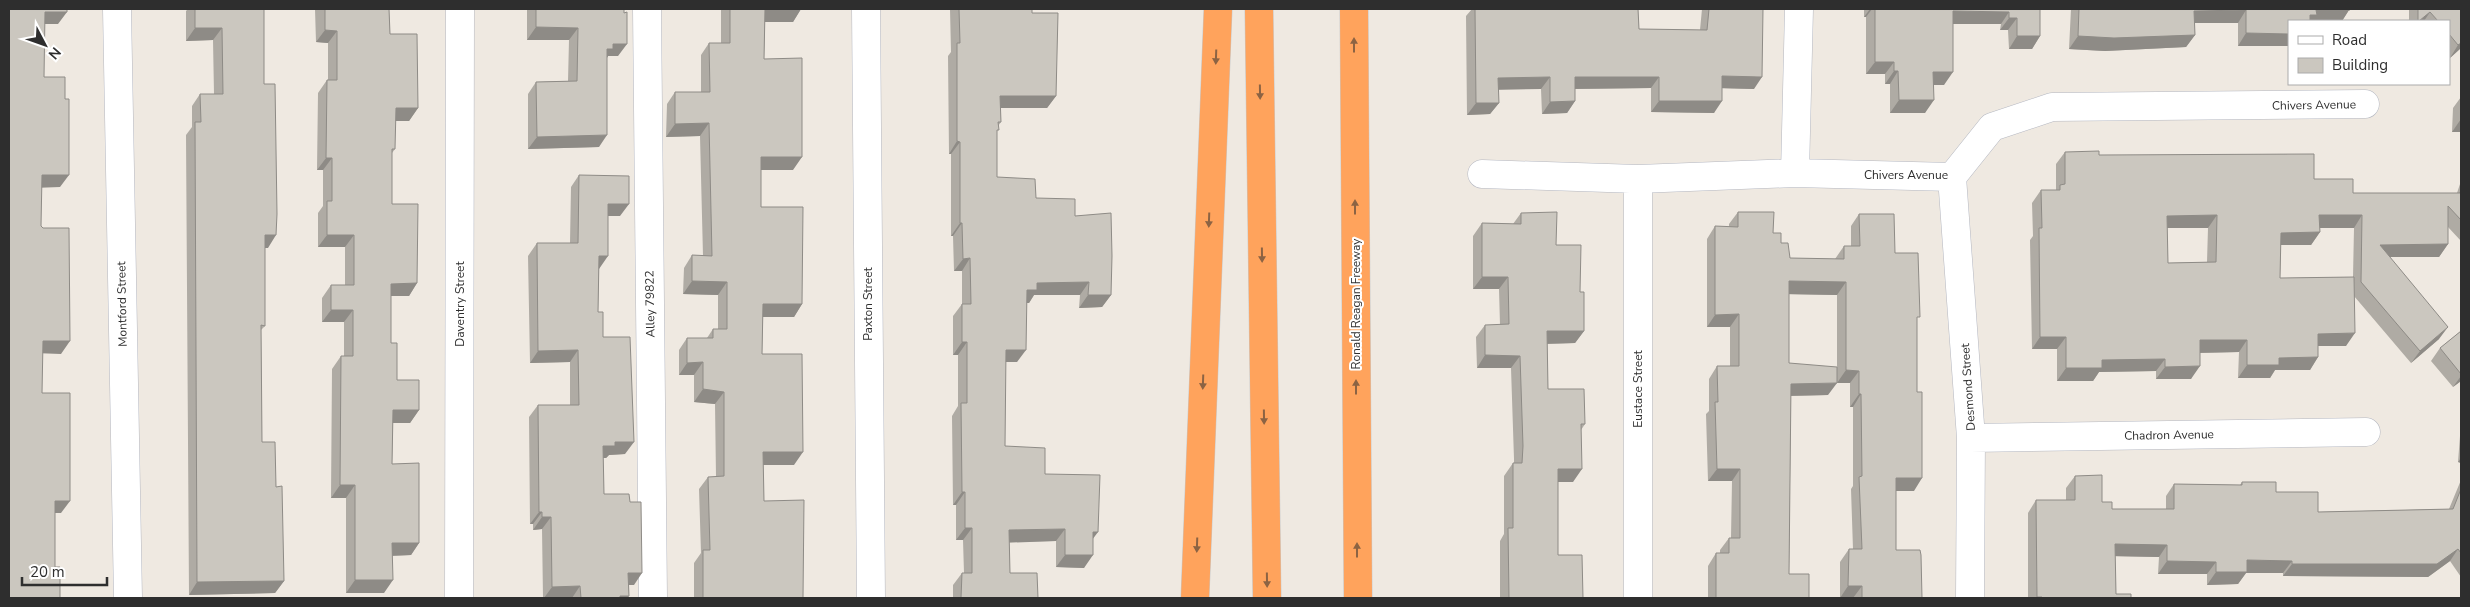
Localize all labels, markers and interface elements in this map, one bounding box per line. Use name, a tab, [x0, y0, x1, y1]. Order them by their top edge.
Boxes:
north arrow	[20, 20, 70, 70]
legend	[2288, 20, 2450, 85]
text: Road	[2332, 30, 2367, 50]
one-way arrow	[1350, 36, 1358, 52]
text: N	[44, 43, 65, 63]
one-way arrow	[1211, 50, 1219, 66]
text: Building	[2332, 55, 2388, 75]
one-way arrow	[1256, 85, 1264, 101]
street label: Chivers Avenue	[2272, 96, 2356, 114]
street label: Chivers Avenue	[1864, 167, 1948, 183]
one-way arrow	[1351, 199, 1359, 215]
one-way arrow	[1205, 212, 1213, 228]
street label: Ronald Reagan Freeway	[1348, 238, 1364, 370]
one-way arrow	[1259, 247, 1267, 263]
street label: Montford Street	[113, 260, 131, 347]
street label: Daventry Street	[452, 261, 468, 347]
street label: Paxton Street	[860, 266, 876, 341]
street label: Alley 79822	[641, 270, 659, 338]
street label: Desmond Street	[1957, 342, 1979, 431]
street label: Eustace Street	[1630, 349, 1646, 428]
one-way arrow	[1199, 374, 1207, 390]
one-way arrow	[1352, 379, 1360, 395]
one-way arrow	[1261, 410, 1269, 426]
street label: Chadron Avenue	[2124, 426, 2214, 444]
one-way arrow	[1193, 537, 1201, 553]
one-way arrow	[1353, 541, 1361, 557]
scale bar	[22, 554, 108, 586]
text: 20 m	[30, 562, 65, 582]
one-way arrow	[1263, 572, 1271, 588]

